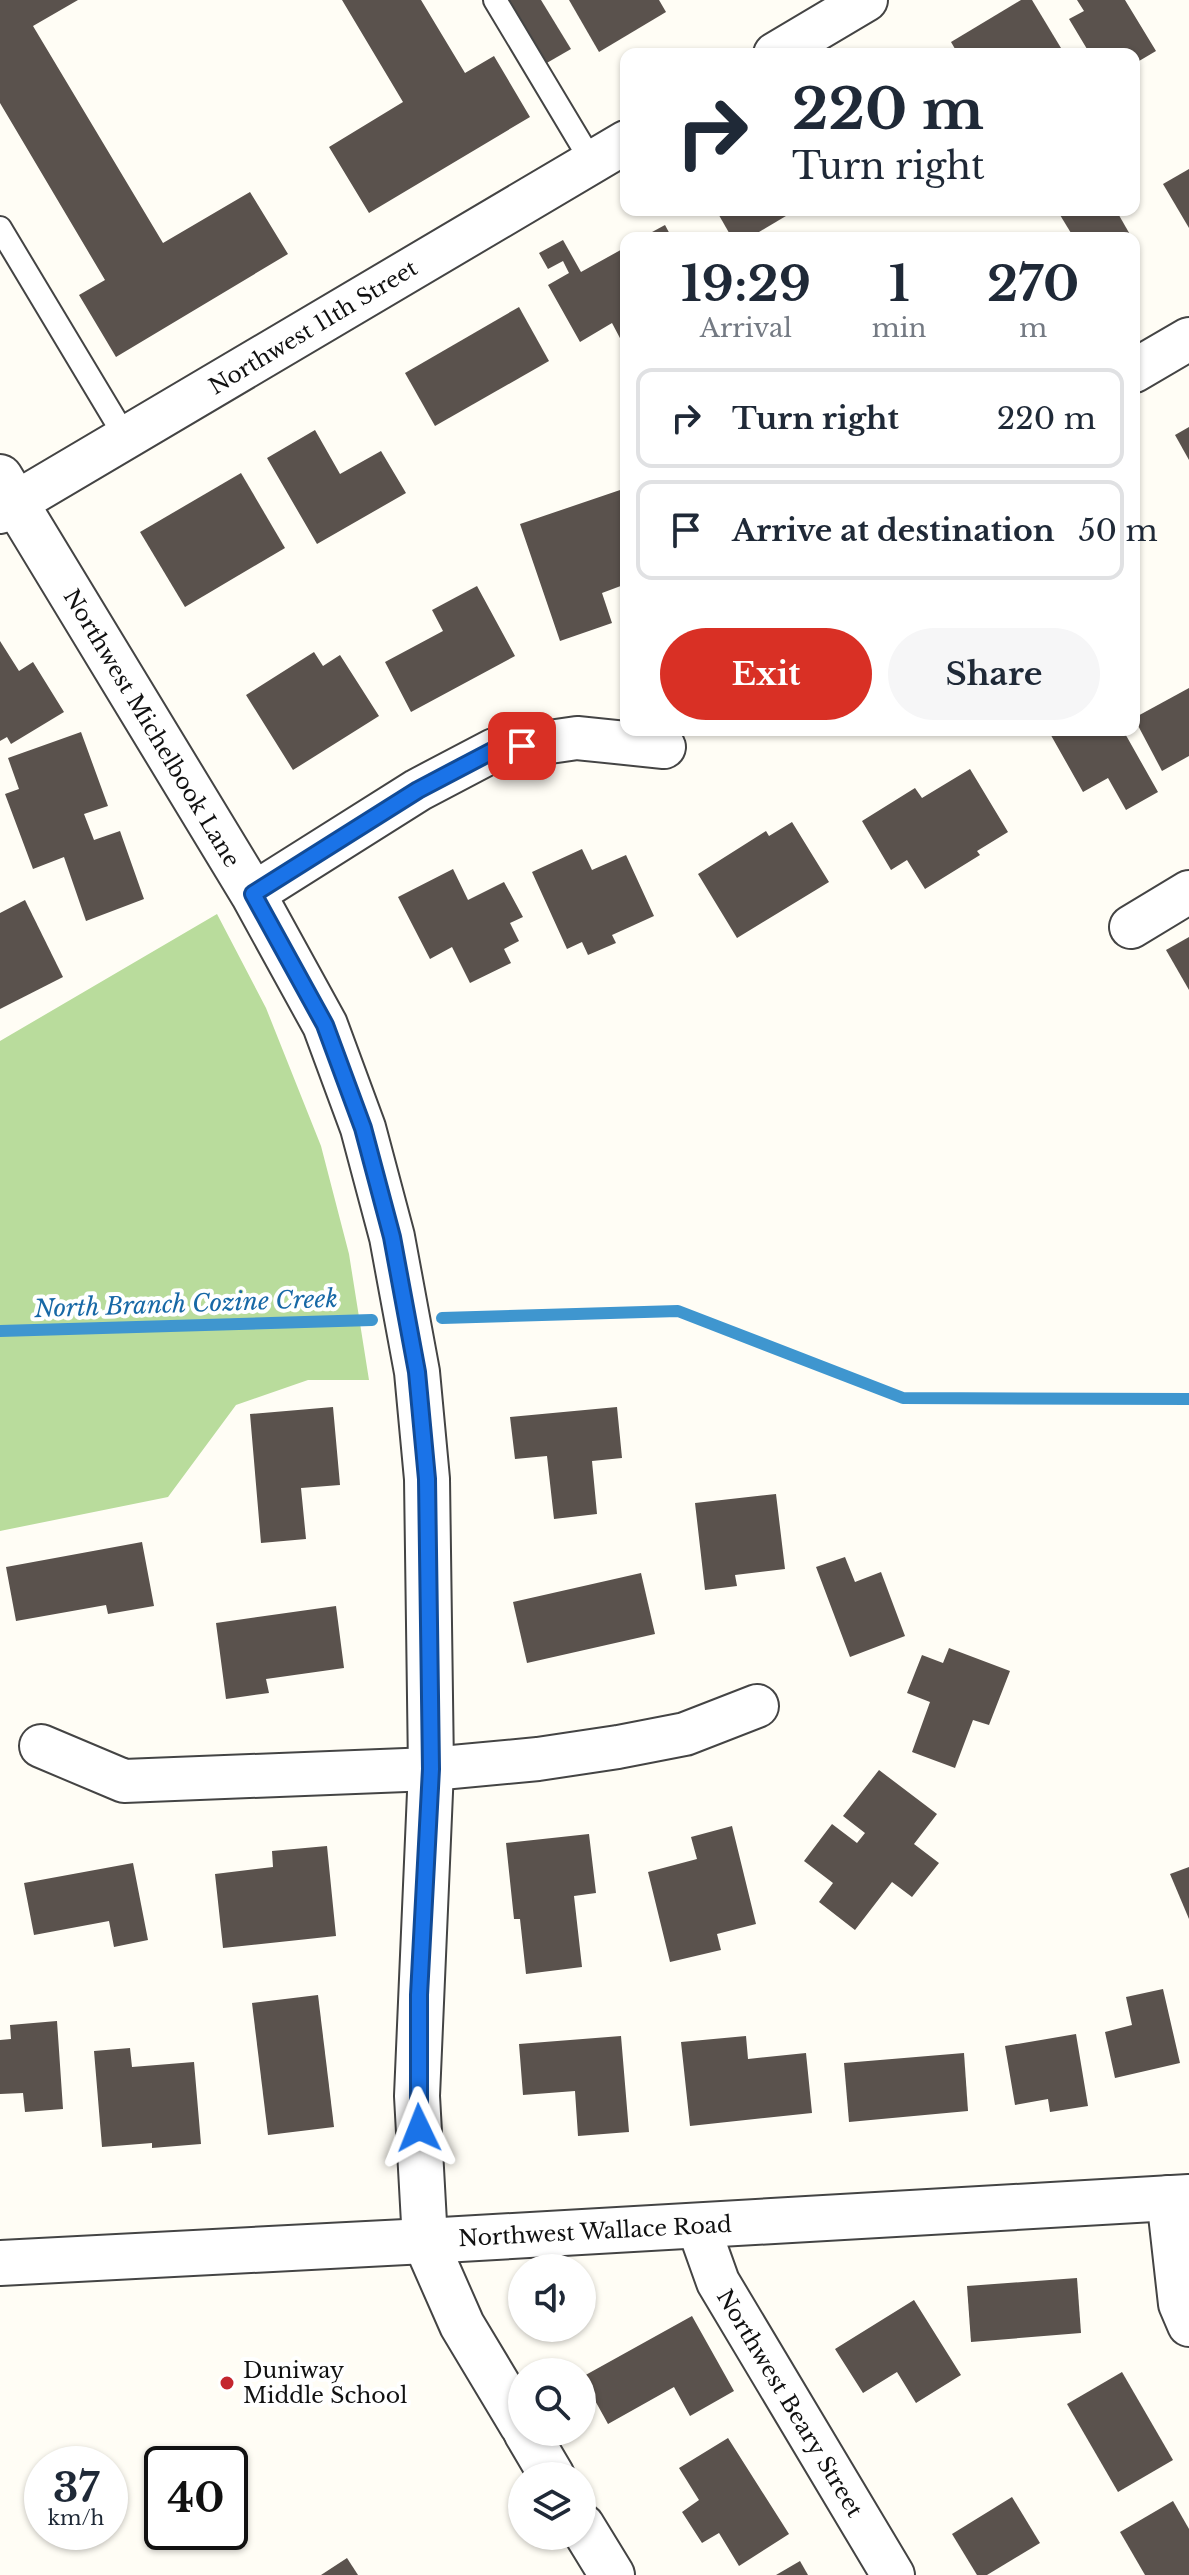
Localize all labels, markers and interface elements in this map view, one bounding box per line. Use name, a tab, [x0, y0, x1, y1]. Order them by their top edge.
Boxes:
text: 220 m	[792, 75, 984, 144]
icon: right	[660, 80, 764, 184]
text: Turn right	[792, 144, 985, 189]
street label: Northwest 11th Street	[204, 254, 423, 400]
text: 19:29	[681, 254, 811, 314]
text: 1	[889, 254, 910, 314]
text: 270	[987, 254, 1079, 314]
text: Arrival	[700, 312, 792, 344]
text: min	[872, 312, 926, 344]
text: m	[1019, 312, 1047, 344]
icon: right	[664, 396, 708, 440]
text: Turn right	[732, 400, 899, 437]
text: 220 m	[997, 400, 1096, 437]
icon: arrive	[664, 508, 708, 552]
text: Arrive at destination	[732, 512, 1055, 549]
text: 50 m	[1079, 512, 1158, 549]
street label: Northwest Michelbook Lane	[58, 584, 245, 872]
button: Exit	[660, 628, 872, 720]
button: Share	[888, 628, 1100, 720]
pin	[488, 712, 556, 780]
icon: arrive	[500, 724, 544, 768]
water label: North Branch Cozine Creek	[33, 1284, 338, 1323]
position arrow	[377, 2086, 461, 2170]
street label: Northwest Wallace Road	[458, 2211, 733, 2252]
map controls	[508, 2254, 596, 2550]
button: sound	[508, 2254, 596, 2342]
street label: Northwest Beary Street	[711, 2285, 869, 2523]
place label: Duniway Middle School	[243, 2357, 407, 2409]
button: search	[508, 2358, 596, 2446]
marker: Duniway Middle School	[218, 2374, 236, 2392]
speed limit sign: 40	[144, 2446, 248, 2550]
button: layers	[508, 2462, 596, 2550]
text: 37	[53, 2463, 99, 2513]
text: km/h	[48, 2506, 104, 2530]

